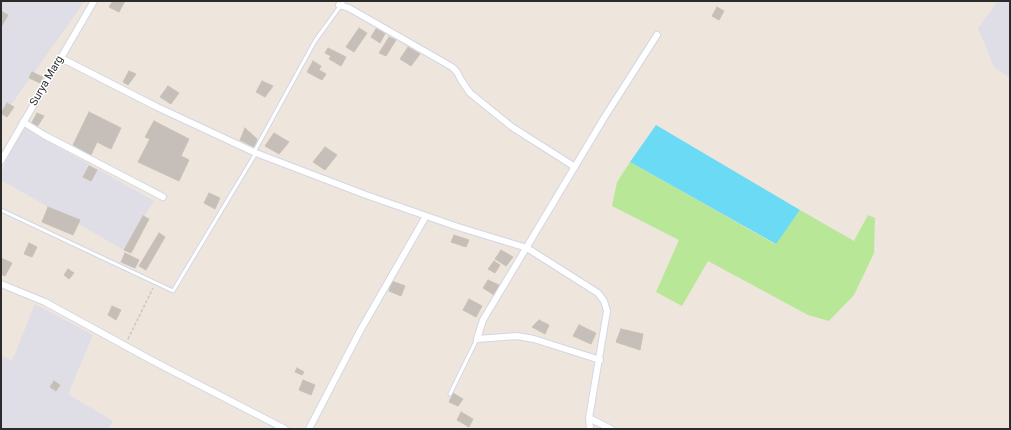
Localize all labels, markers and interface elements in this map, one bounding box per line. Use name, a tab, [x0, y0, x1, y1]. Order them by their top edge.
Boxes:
street label: Surya Marg	[27, 54, 67, 108]

